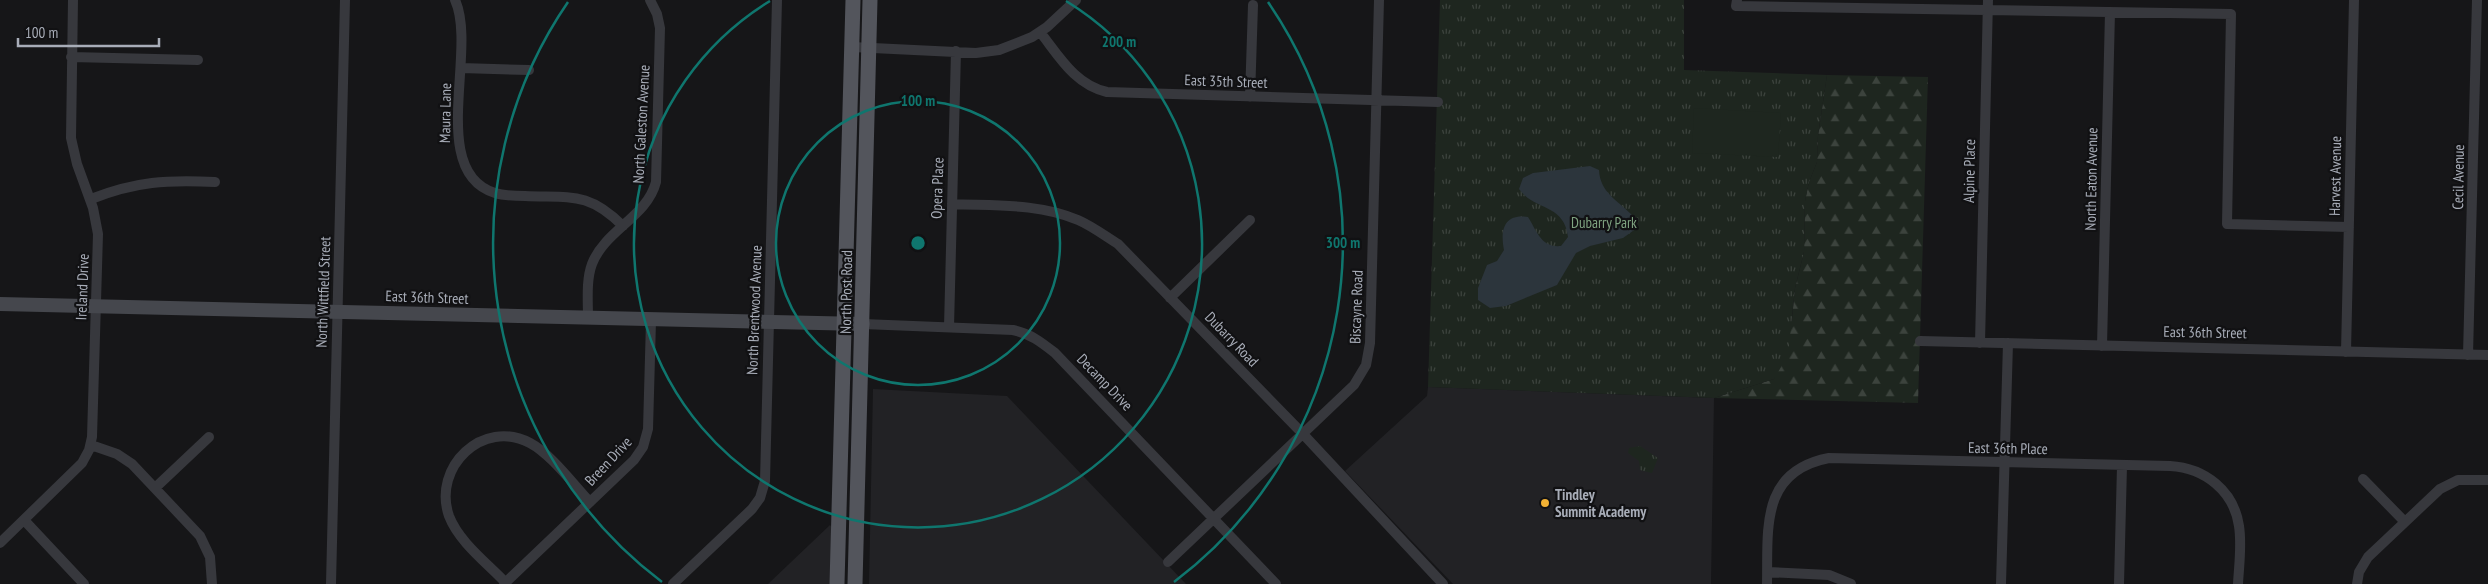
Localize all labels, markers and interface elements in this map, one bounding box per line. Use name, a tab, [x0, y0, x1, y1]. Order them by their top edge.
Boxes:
scale bar	[18, 15, 159, 47]
text: 100 m	[25, 23, 58, 42]
text: 200 m	[1102, 32, 1136, 51]
street label: North Galeston Avenue	[628, 64, 654, 184]
street label: East 35th Street	[1184, 70, 1268, 92]
street label: Maura Lane	[435, 83, 455, 143]
text: 100 m	[901, 91, 935, 110]
street label: North Eaton Avenue	[2081, 127, 2101, 231]
street label: Harvest Avenue	[2325, 136, 2345, 216]
street label: Alpine Place	[1959, 139, 1979, 203]
street label: Cecil Avenue	[2448, 144, 2468, 210]
street label: Opera Place	[926, 157, 948, 219]
park label: Dubarry Park	[1571, 213, 1637, 232]
text: 300 m	[1326, 233, 1360, 252]
centre of rings	[909, 234, 927, 252]
street label: North Wittfield Street	[312, 236, 334, 348]
street label: North Brentwood Avenue	[742, 245, 766, 375]
street label: North Post Road	[836, 250, 856, 334]
street label: Ireland Drive	[71, 253, 93, 321]
street label: Biscayne Road	[1345, 270, 1367, 344]
street label: East 36th Street	[385, 286, 469, 308]
street label: Dubarry Road	[1201, 308, 1263, 370]
street label: East 36th Street	[2163, 322, 2247, 342]
street label: Decamp Drive	[1073, 349, 1137, 415]
street label: Breen Drive	[580, 432, 636, 490]
street label: East 36th Place	[1968, 438, 2048, 458]
place label: Tindley Summit Academy	[1555, 485, 1647, 521]
marker: Tindley Summit Academy	[1539, 497, 1551, 509]

